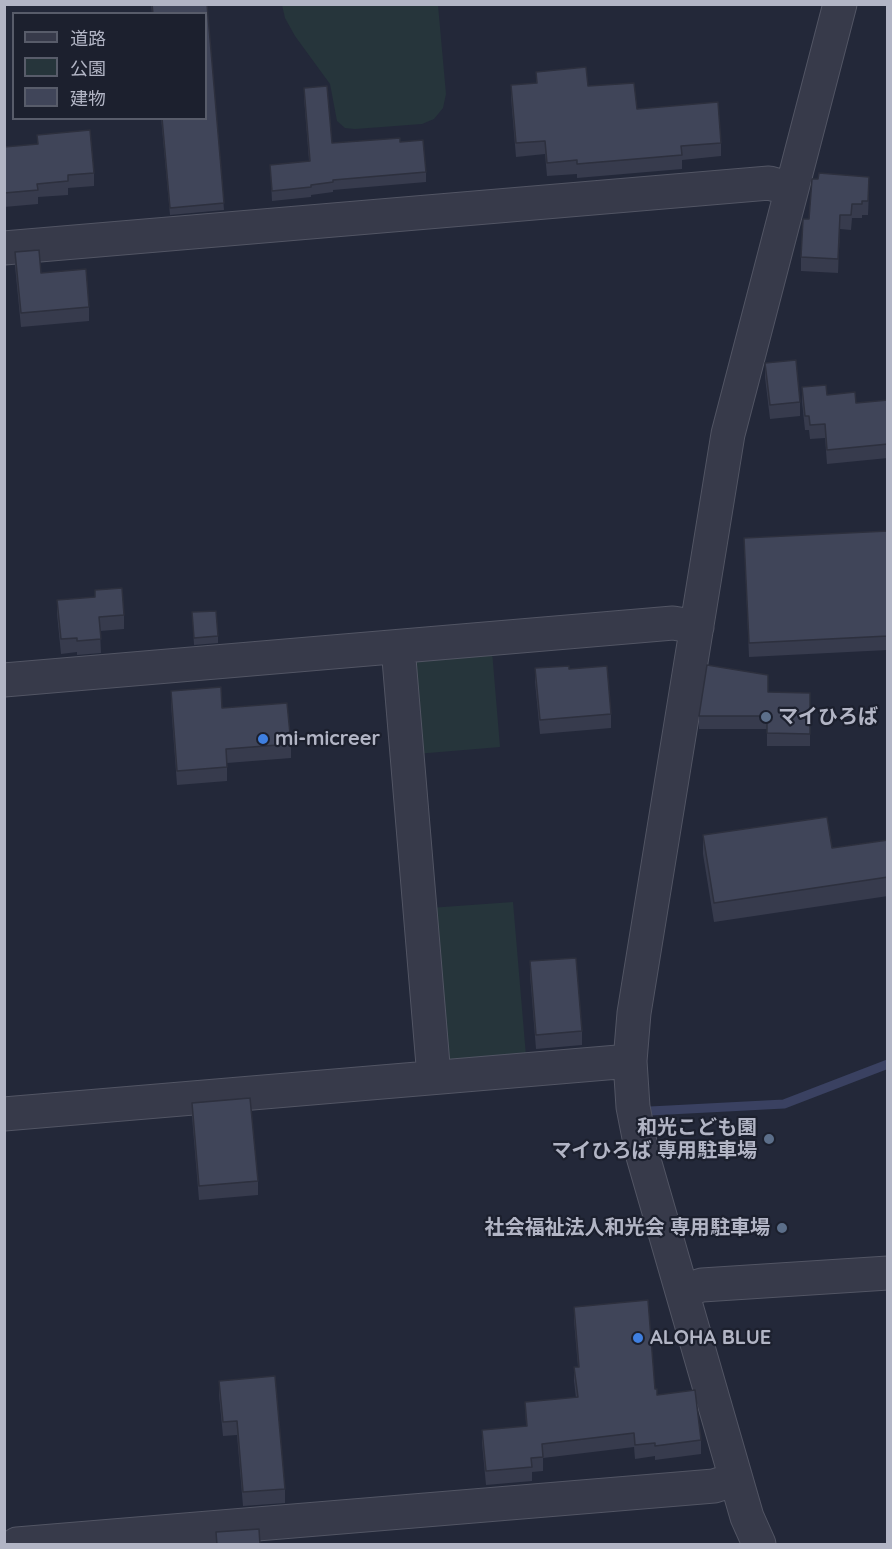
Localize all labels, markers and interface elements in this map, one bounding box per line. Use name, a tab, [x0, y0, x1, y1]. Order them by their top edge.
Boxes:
legend	[12, 12, 207, 120]
text: 道路	[70, 27, 106, 50]
text: 公園	[70, 57, 106, 80]
text: 建物	[70, 87, 106, 110]
place label: マイひろば	[778, 705, 878, 729]
marker: マイひろば	[759, 710, 773, 724]
place label: mi-micreer	[275, 727, 380, 751]
marker: mi-micreer	[256, 732, 270, 746]
place label: 和光こども園 マイひろば 専用駐車場	[551, 1116, 757, 1163]
marker: 和光こども園 マイひろば 専用駐車場	[762, 1132, 776, 1146]
place label: 社会福祉法人和光会 専用駐車場	[484, 1216, 770, 1240]
marker: 社会福祉法人和光会 専用駐車場	[775, 1221, 789, 1235]
place label: ALOHA BLUE	[650, 1326, 771, 1350]
marker: ALOHA BLUE	[631, 1331, 645, 1345]

